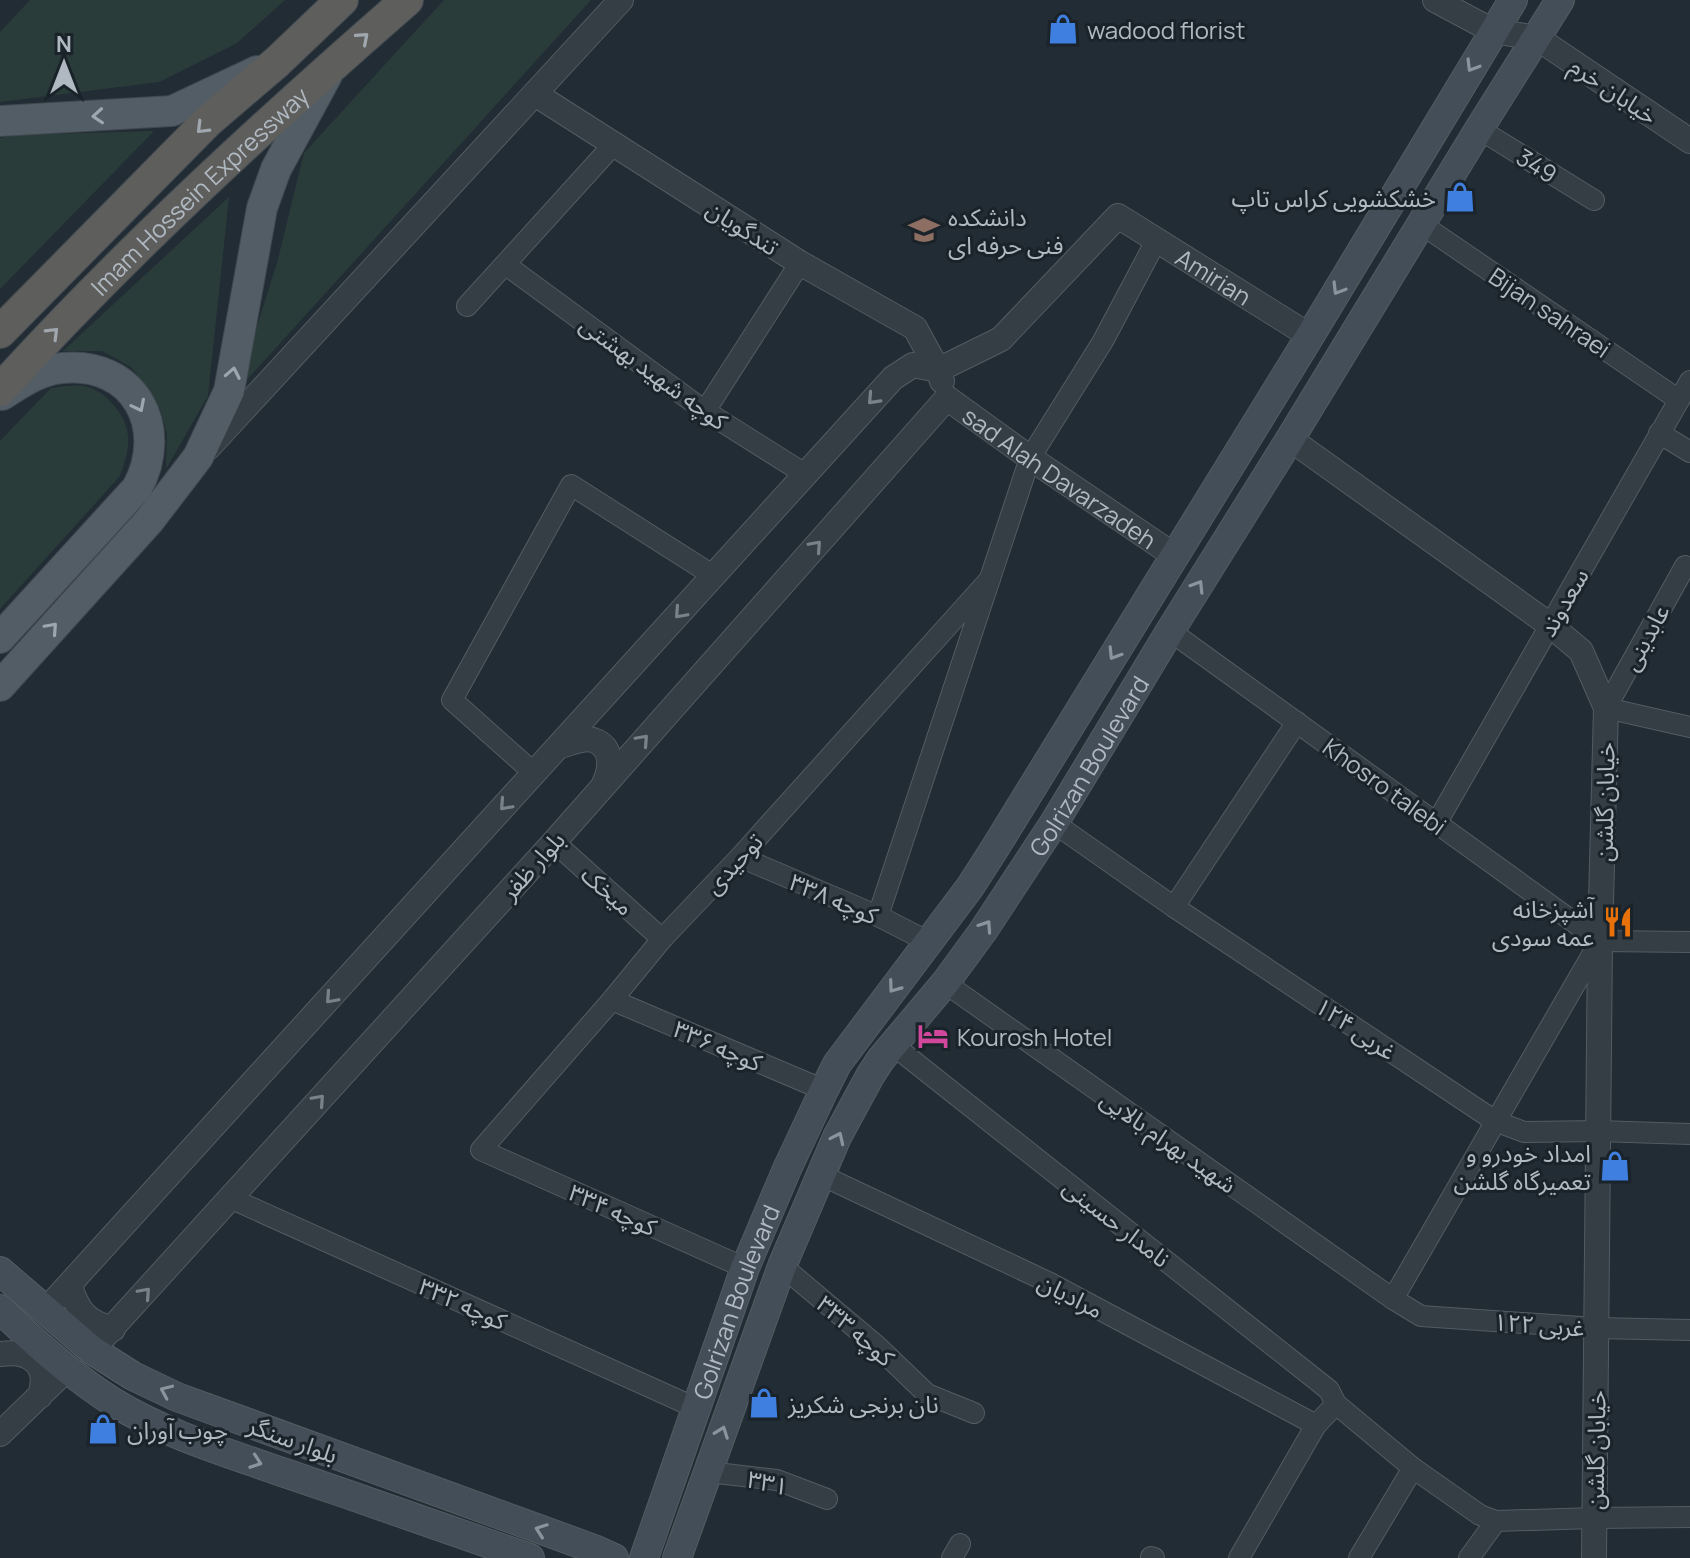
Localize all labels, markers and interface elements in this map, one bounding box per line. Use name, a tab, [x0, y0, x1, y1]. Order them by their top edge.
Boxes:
shop icon: wadood florist	[1046, 12, 1080, 46]
place label: wadood florist	[1087, 13, 1245, 46]
north arrow	[24, 24, 104, 104]
text: N	[56, 29, 72, 59]
one-way arrow	[354, 33, 369, 48]
street label: خیابان خرم	[1562, 49, 1664, 134]
one-way arrow	[1466, 57, 1482, 72]
street label: Imam Hossein Expressway	[83, 78, 316, 302]
one-way arrow	[91, 107, 104, 124]
one-way arrow	[197, 119, 211, 133]
street label: 349	[1510, 140, 1564, 190]
shop icon: خشکشویی کراس تاپ	[1443, 180, 1477, 214]
place label: خشکشویی کراس تاپ	[1232, 181, 1436, 214]
street label: تندگویان	[700, 191, 786, 263]
place label: دانشکده فنی حرفه ای	[948, 200, 1064, 261]
school or university icon: دانشکده فنی حرفه ای	[907, 213, 941, 247]
street label: Amirian	[1170, 240, 1258, 312]
street label: Bijan sahraei	[1483, 259, 1617, 365]
one-way arrow	[1332, 280, 1348, 295]
street label: کوچه شهید بهشتی	[573, 307, 735, 437]
one-way arrow	[44, 328, 58, 342]
one-way arrow	[224, 367, 241, 380]
one-way arrow	[869, 390, 883, 405]
one-way arrow	[129, 398, 145, 412]
street label: sad Alah Davarzadeh	[957, 399, 1163, 556]
one-way arrow	[806, 540, 820, 555]
street label: سعدوند	[1530, 562, 1596, 642]
one-way arrow	[1188, 580, 1203, 595]
street label: عابدینی	[1613, 598, 1677, 676]
one-way arrow	[676, 604, 690, 619]
one-way arrow	[43, 622, 57, 637]
one-way arrow	[1109, 645, 1124, 660]
street label: Golrizan Boulevard	[1021, 669, 1156, 862]
street label: Khosro talebi	[1317, 730, 1453, 842]
one-way arrow	[634, 735, 648, 750]
street label: خیابان گلشن	[1586, 742, 1622, 862]
one-way arrow	[500, 796, 514, 810]
street label: بلوار ظفر	[492, 824, 572, 907]
street label: توحیدی	[696, 825, 770, 901]
street label: میخک	[575, 858, 641, 922]
street label: کوچه ۳۳۸	[785, 865, 884, 932]
place label: آشپزخانه عمه سودی	[1492, 892, 1595, 953]
restaurant icon: آشپزخانه عمه سودی	[1601, 905, 1635, 939]
one-way arrow	[976, 920, 991, 934]
one-way arrow	[889, 978, 903, 993]
one-way arrow	[325, 989, 340, 1003]
street label: ۱۲۴ غربی	[1309, 989, 1403, 1067]
street label: کوچه ۳۳۶	[669, 1012, 768, 1079]
hotel icon: Kourosh Hotel	[916, 1019, 950, 1053]
place label: Kourosh Hotel	[957, 1020, 1112, 1053]
street label: شهید بهرام بالایی	[1093, 1082, 1244, 1203]
one-way arrow	[310, 1095, 325, 1109]
one-way arrow	[828, 1131, 844, 1146]
place label: امداد خودرو و تعمیرگاه گلشن	[1454, 1136, 1591, 1197]
shop icon: امداد خودرو و تعمیرگاه گلشن	[1598, 1149, 1632, 1183]
street label: نامدار حسینی	[1057, 1170, 1177, 1274]
street label: کوچه ۳۳۴	[564, 1175, 663, 1244]
street label: Golrizan Boulevard	[684, 1199, 787, 1403]
street label: مرادیان	[1033, 1265, 1109, 1325]
street label: کوچه ۳۳۲	[414, 1269, 513, 1338]
one-way arrow	[135, 1287, 150, 1302]
street label: کوچه ۳۳۳	[810, 1287, 903, 1374]
street label: ۱۲۲ غربی	[1492, 1304, 1586, 1344]
one-way arrow	[160, 1385, 174, 1401]
shop icon: نان برنجی شکریز	[747, 1386, 781, 1420]
place label: نان برنجی شکریز	[787, 1387, 939, 1420]
street label: خیابان گلشن	[1577, 1390, 1613, 1510]
street label: بلوار سنگر	[243, 1407, 342, 1470]
shop icon: چوب آوران	[86, 1412, 120, 1446]
place label: چوب آوران	[127, 1413, 228, 1446]
one-way arrow	[713, 1426, 729, 1440]
one-way arrow	[248, 1453, 262, 1469]
street label: ۳۳۱	[744, 1462, 792, 1502]
one-way arrow	[535, 1523, 549, 1540]

